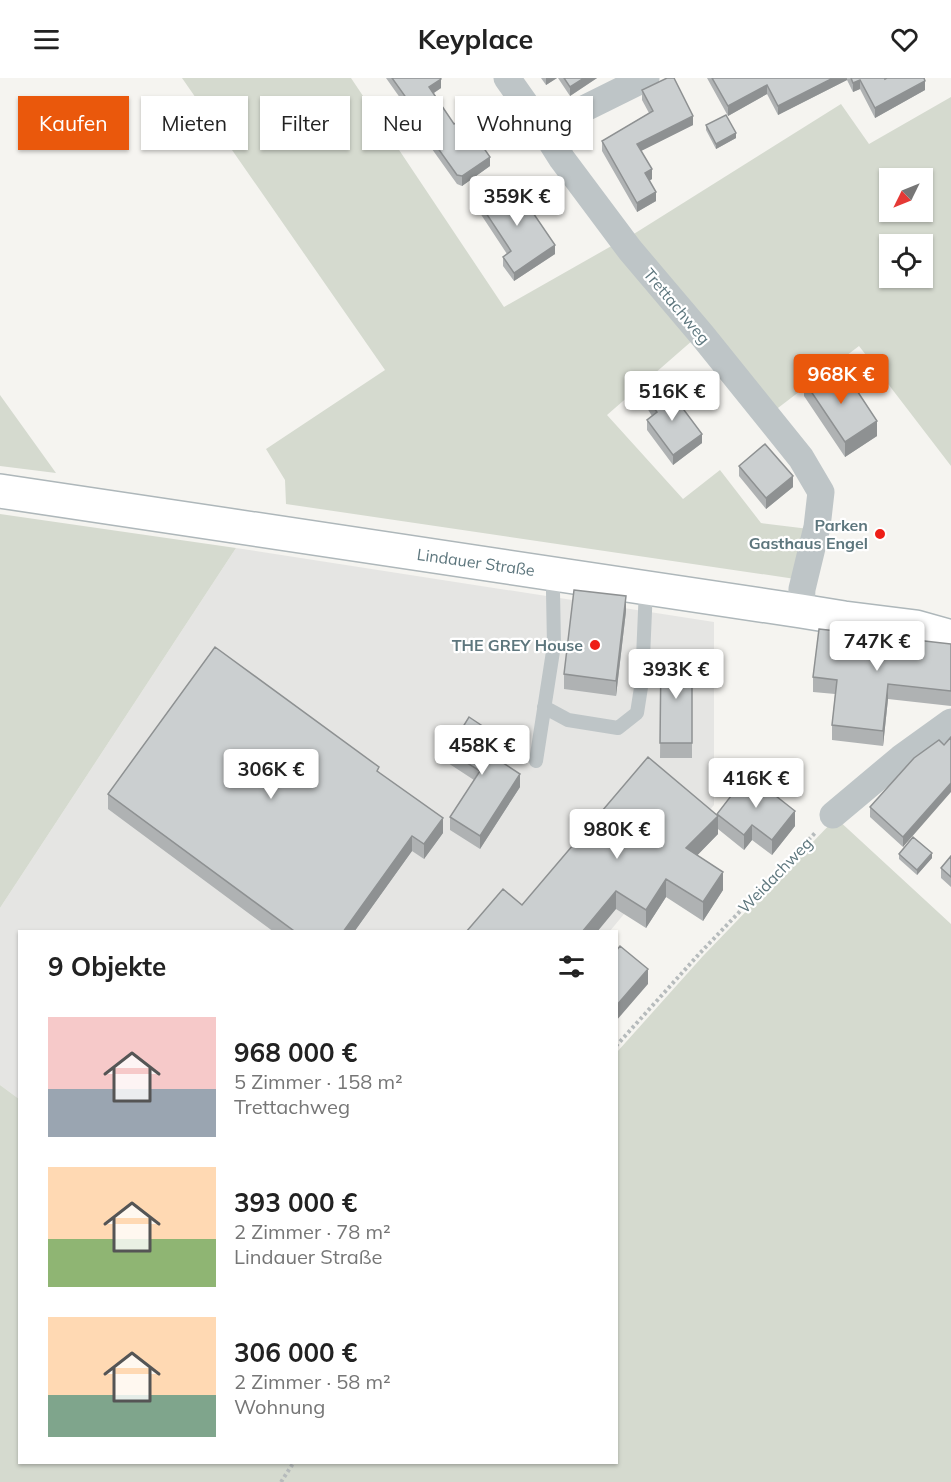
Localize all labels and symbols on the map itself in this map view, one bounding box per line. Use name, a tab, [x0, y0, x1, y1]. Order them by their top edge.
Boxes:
north arrow	[879, 168, 933, 222]
pin: 359K €	[468, 176, 566, 227]
street label: Trettachweg	[640, 264, 714, 348]
pin: 968K €	[792, 354, 890, 405]
pin: 516K €	[623, 371, 721, 422]
place label: Parken Gasthaus Engel	[749, 515, 868, 553]
marker: Parken Gasthaus Engel	[873, 527, 887, 541]
street label: Lindauer Straße	[416, 544, 536, 580]
pin: 747K €	[828, 621, 926, 672]
place label: THE GREY House	[452, 635, 583, 655]
marker: THE GREY House	[588, 638, 602, 652]
pin: 393K €	[627, 649, 725, 700]
pin: 458K €	[433, 725, 531, 776]
pin: 306K €	[222, 749, 320, 800]
pin: 416K €	[707, 758, 805, 809]
pin: 980K €	[568, 809, 666, 860]
street label: Weidachweg	[734, 833, 816, 917]

